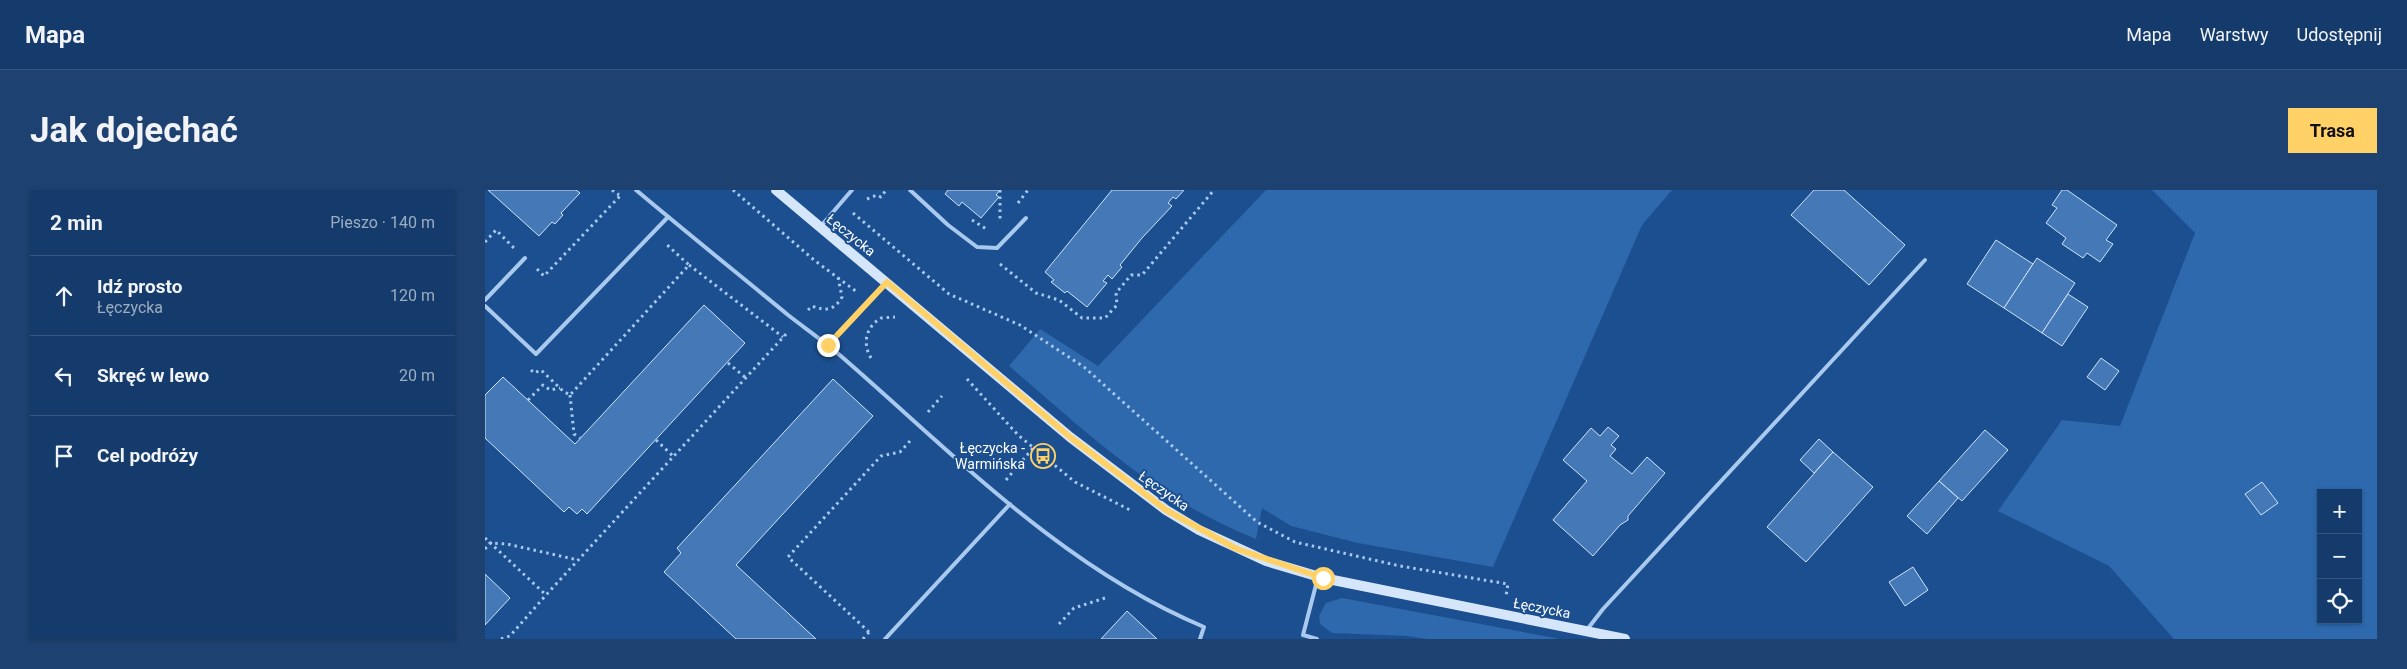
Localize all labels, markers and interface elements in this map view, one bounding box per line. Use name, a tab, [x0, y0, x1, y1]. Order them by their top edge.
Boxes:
text: Mapa	[25, 21, 85, 49]
text: Mapa	[2126, 24, 2172, 45]
text: Warstwy	[2200, 24, 2268, 45]
text: Udostępnij	[2296, 24, 2382, 45]
button: Trasa	[2288, 108, 2377, 153]
text: Jak dojechać	[30, 110, 238, 151]
text: 2 min	[50, 211, 103, 235]
street label: Łęczycka	[824, 211, 878, 259]
text: Pieszo · 140 m	[330, 213, 435, 232]
text: Idź prosto	[97, 275, 182, 298]
icon: ahead	[50, 282, 78, 310]
text: 120 m	[390, 286, 435, 305]
text: Łęczycka	[97, 298, 163, 317]
route end	[817, 334, 840, 357]
icon: left	[50, 362, 78, 390]
text: Skręć w lewo	[97, 364, 209, 387]
text: 20 m	[399, 366, 435, 385]
place label: Łęczycka - Warmińska	[955, 440, 1025, 472]
icon: arrive	[50, 442, 78, 470]
bus stop icon: Łęczycka - Warmińska	[1030, 443, 1056, 469]
text: Cel podróży	[97, 444, 198, 467]
street label: Łęczycka	[1136, 468, 1192, 514]
map controls	[2317, 489, 2362, 624]
button: +	[2317, 489, 2362, 534]
button: −	[2317, 534, 2362, 579]
route start	[1312, 567, 1335, 590]
button: locate	[2317, 579, 2362, 624]
street label: Łęczycka	[1512, 595, 1572, 621]

